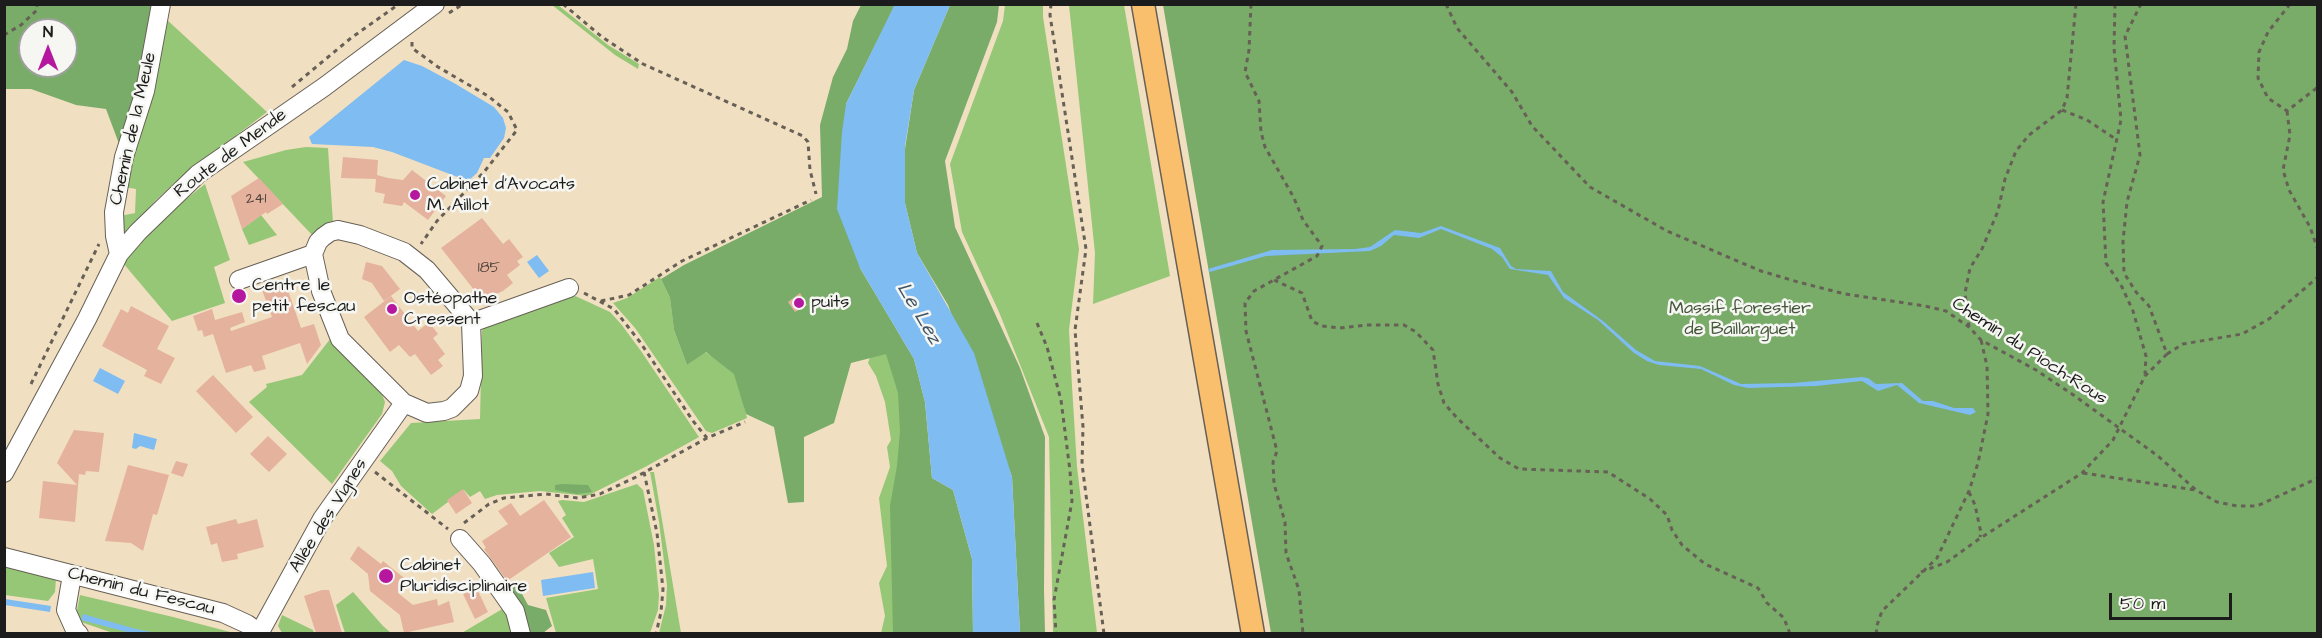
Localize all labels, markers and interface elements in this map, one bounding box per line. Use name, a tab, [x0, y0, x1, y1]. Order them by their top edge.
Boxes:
north arrow	[18, 18, 78, 78]
text: N	[43, 21, 53, 43]
street label: Chemin de la Meule	[106, 51, 162, 207]
street label: Route de Mende	[171, 105, 291, 203]
place label: Cabinet d'Avocats M. Aillot	[427, 174, 575, 216]
marker: Cabinet d'Avocats M. Aillot	[408, 188, 422, 202]
house number: 241	[246, 191, 266, 209]
house number: 185	[478, 260, 500, 278]
place label: Centre le petit fescau	[252, 275, 355, 318]
water label: Le Lez	[890, 279, 946, 349]
marker: Centre le petit fescau	[230, 287, 248, 305]
place label: Ostéopathe Cressent	[404, 288, 497, 330]
place label: puits	[811, 292, 849, 314]
street label: Chemin du Pioch-Rous	[1947, 294, 2111, 410]
marker: puits	[792, 296, 806, 310]
park label: Massif forestier de Baillarguet	[1669, 298, 1811, 340]
marker: Ostéopathe Cressent	[385, 302, 399, 316]
street label: Allée des Vignes	[285, 455, 373, 577]
place label: Cabinet Pluridisciplinaire	[400, 555, 527, 598]
street label: Chemin du Fescau	[65, 563, 217, 621]
marker: Cabinet Pluridisciplinaire	[377, 567, 395, 585]
scale bar	[2112, 581, 2235, 619]
text: 50 m	[2120, 591, 2165, 616]

